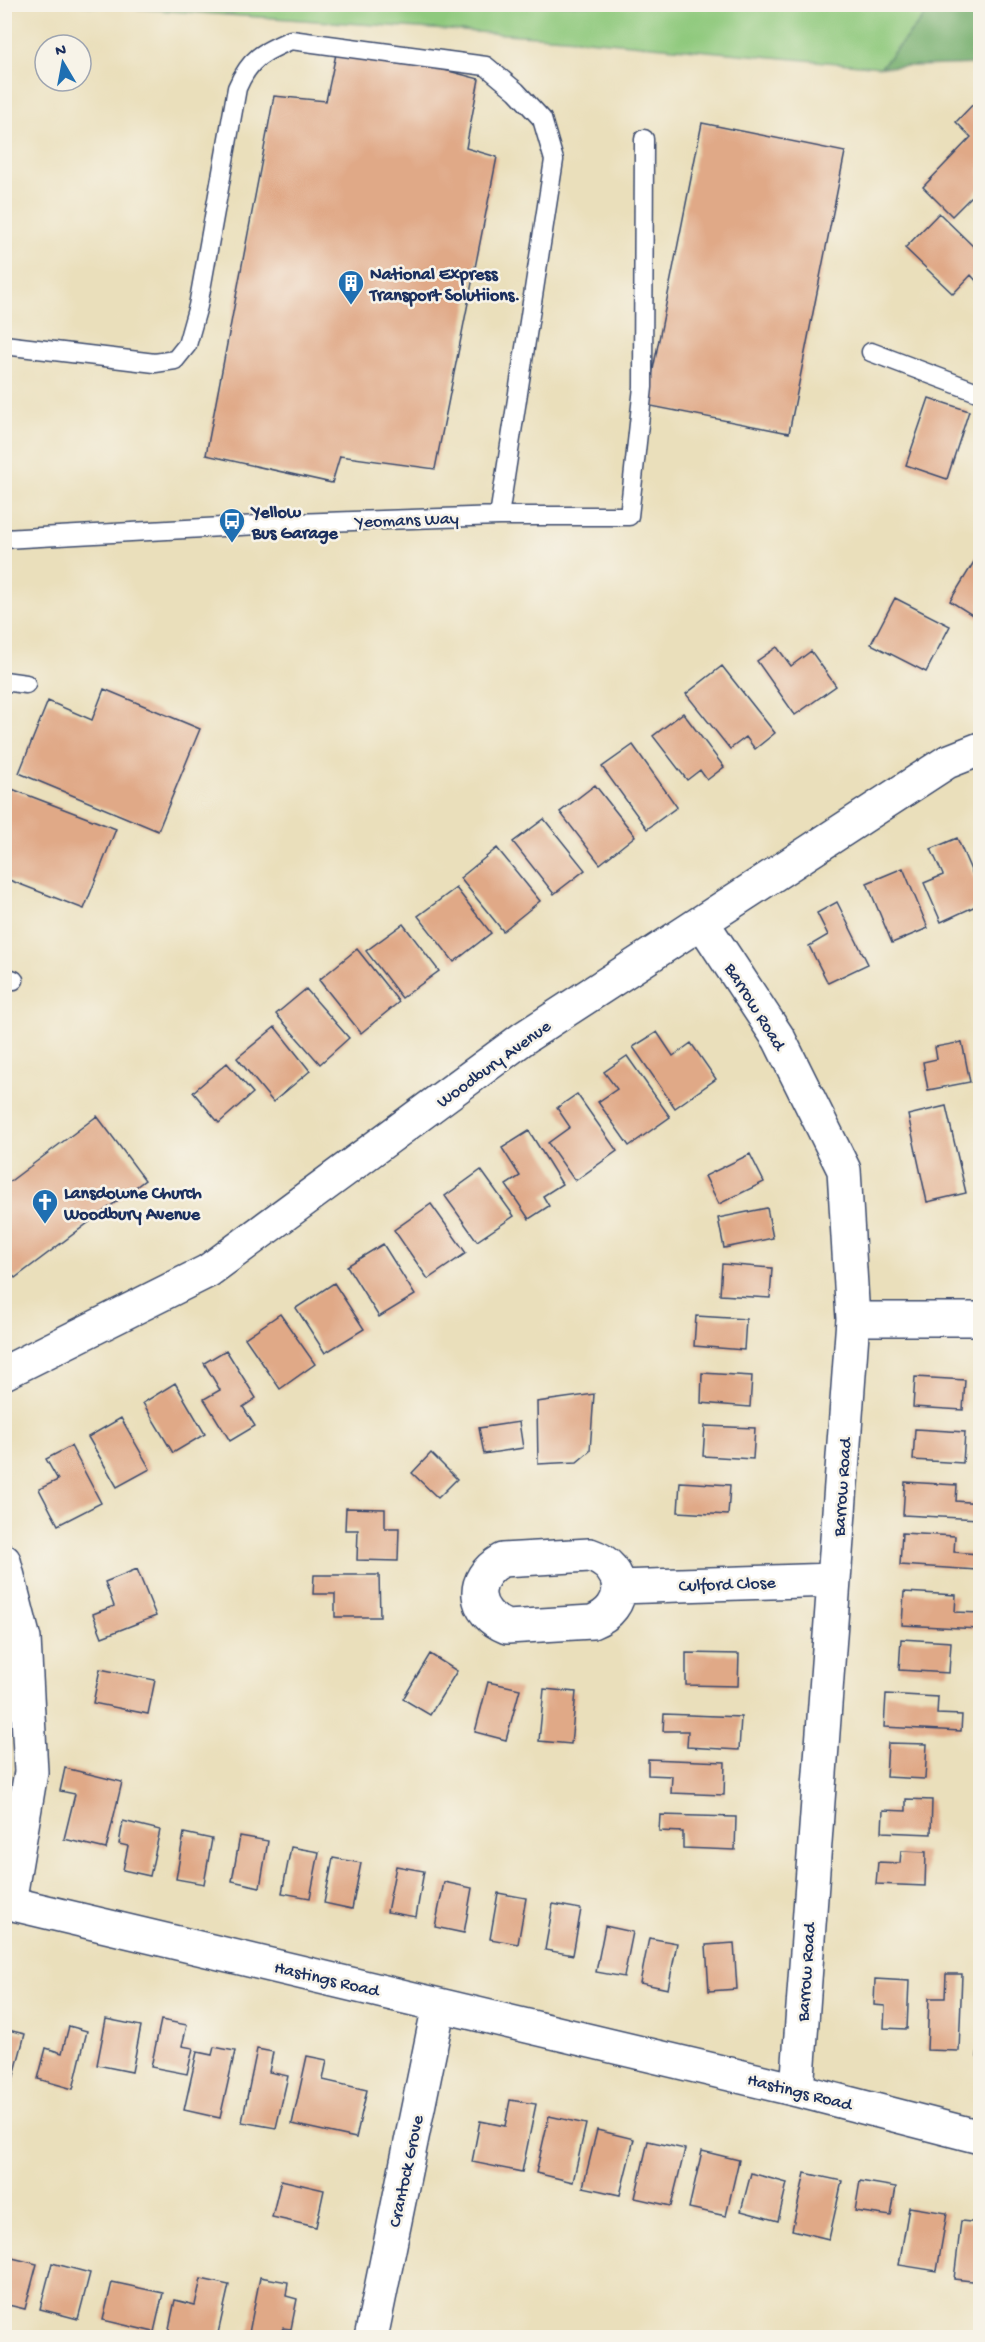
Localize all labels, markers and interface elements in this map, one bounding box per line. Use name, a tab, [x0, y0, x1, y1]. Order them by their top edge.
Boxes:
north arrow	[33, 33, 93, 93]
text: N	[54, 41, 68, 62]
place label: National Express Transport Solutiions.	[368, 265, 520, 307]
building icon: National Express Transport Solutiions.	[336, 268, 366, 306]
place label: Yellow Bus Garage	[250, 503, 338, 545]
bus stop icon: Yellow Bus Garage	[217, 506, 247, 544]
street label: Yeomans Way	[353, 509, 459, 534]
street label: Barrow Road	[718, 959, 790, 1056]
street label: Woodbury Avenue	[433, 1016, 556, 1114]
place label: Lansdowne Church Woodbury Avenue	[63, 1184, 202, 1226]
church icon: Lansdowne Church Woodbury Avenue	[30, 1187, 60, 1225]
street label: Barrow Road	[830, 1436, 858, 1538]
street label: Culford Close	[678, 1573, 777, 1598]
street label: Barrow Road	[794, 1921, 822, 2023]
street label: Hastings Road	[272, 1958, 382, 2003]
street label: Hastings Road	[745, 2070, 855, 2117]
street label: Crantock Grove	[385, 2113, 430, 2229]

